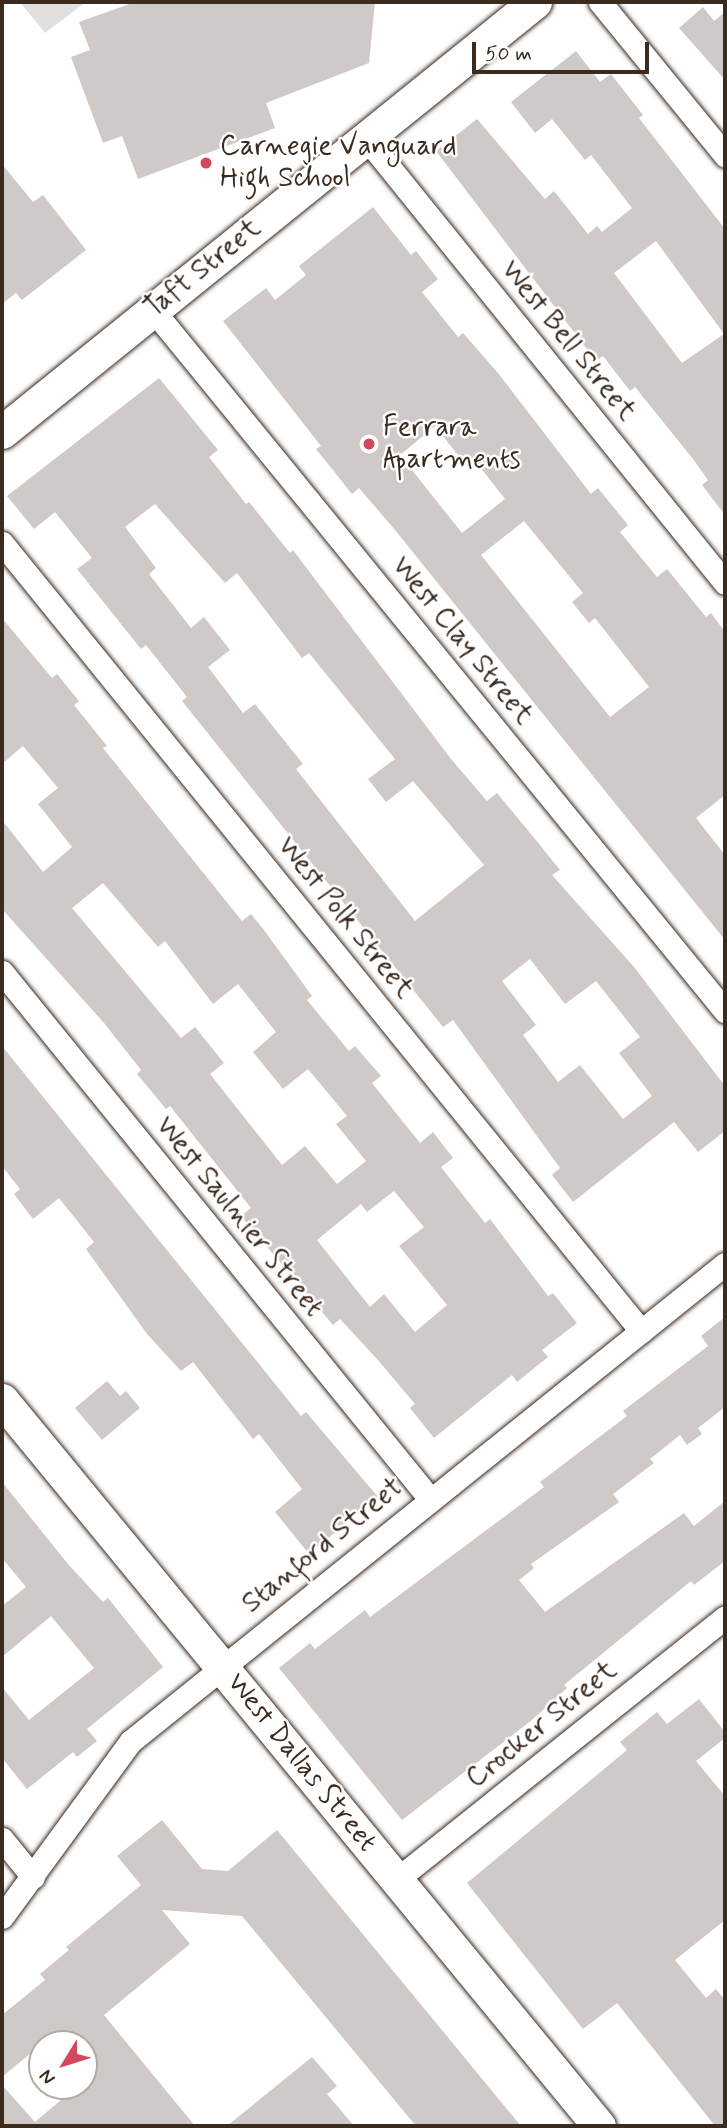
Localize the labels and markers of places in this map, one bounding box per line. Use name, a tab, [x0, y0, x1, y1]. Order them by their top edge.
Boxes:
place label: Carnegie Vanguard High School	[220, 130, 452, 196]
marker: Carnegie Vanguard High School	[198, 155, 214, 171]
place label: Ferrara Apartments	[383, 411, 521, 477]
marker: Ferrara Apartments	[361, 436, 377, 452]

